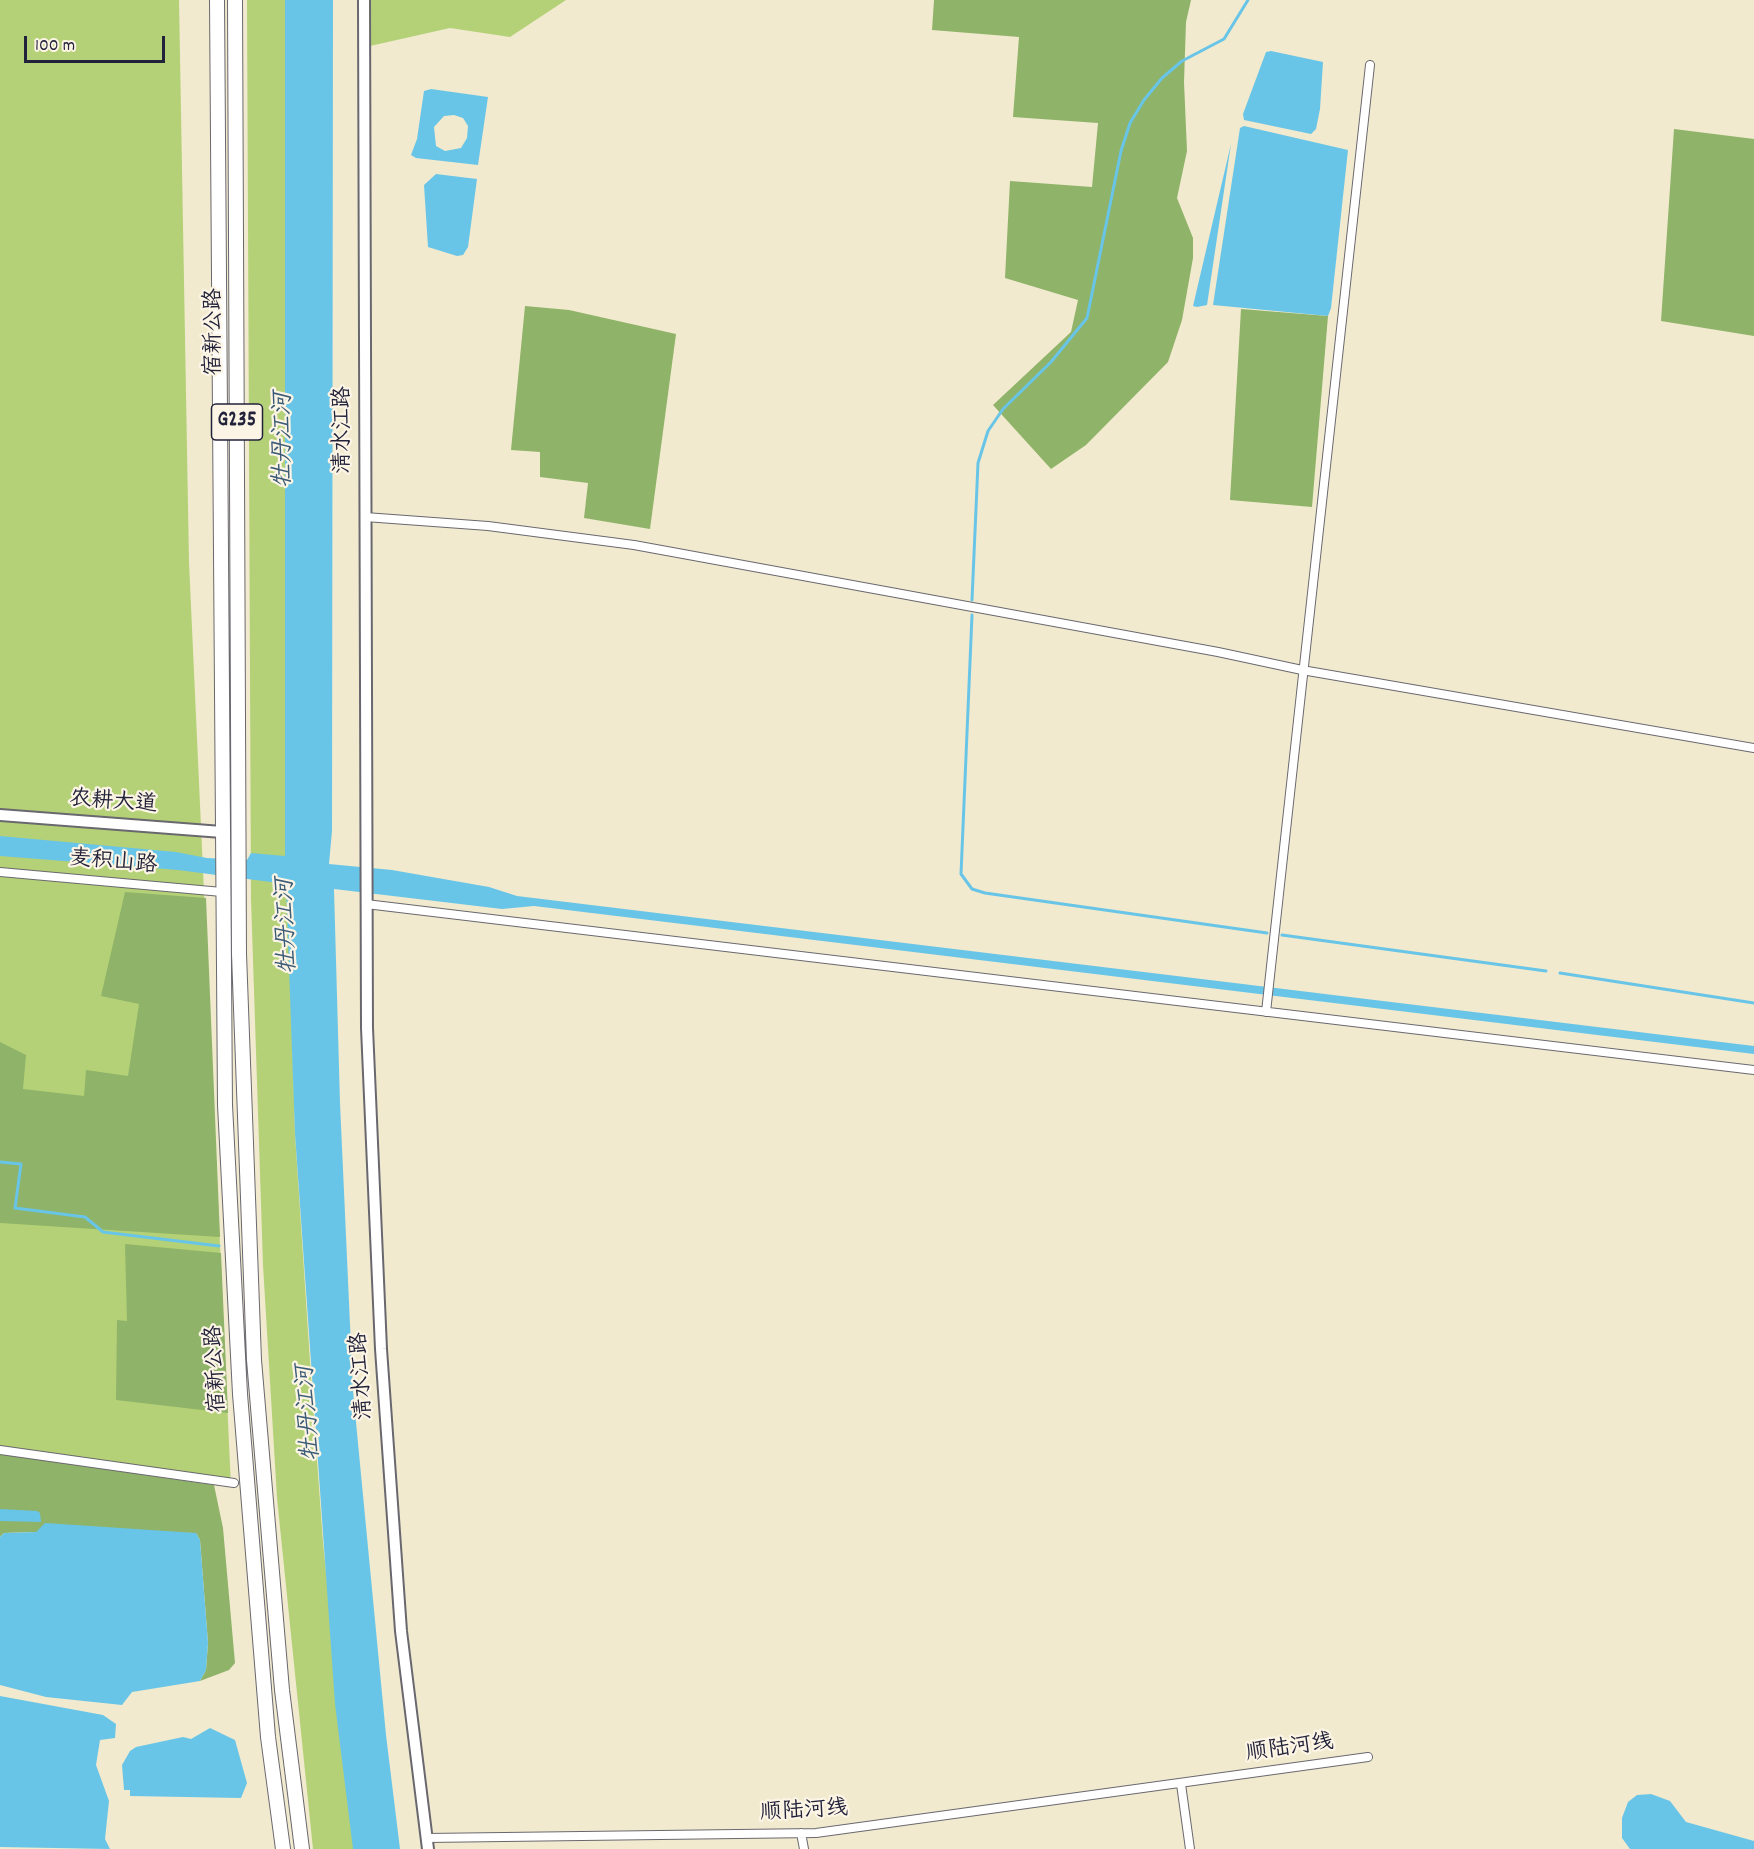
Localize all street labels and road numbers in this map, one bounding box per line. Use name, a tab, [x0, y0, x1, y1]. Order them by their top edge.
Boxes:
street label: 宿新公路	[203, 288, 229, 376]
street label: 清水江路	[332, 386, 358, 474]
road number: G235	[212, 404, 262, 440]
street label: 农耕大道	[68, 788, 158, 820]
street label: 麦积山路	[68, 847, 158, 881]
street label: 宿新公路	[203, 1324, 233, 1414]
street label: 清水江路	[348, 1331, 380, 1421]
street label: 顺陆河线	[1245, 1731, 1335, 1769]
street label: 顺陆河线	[759, 1798, 849, 1828]

